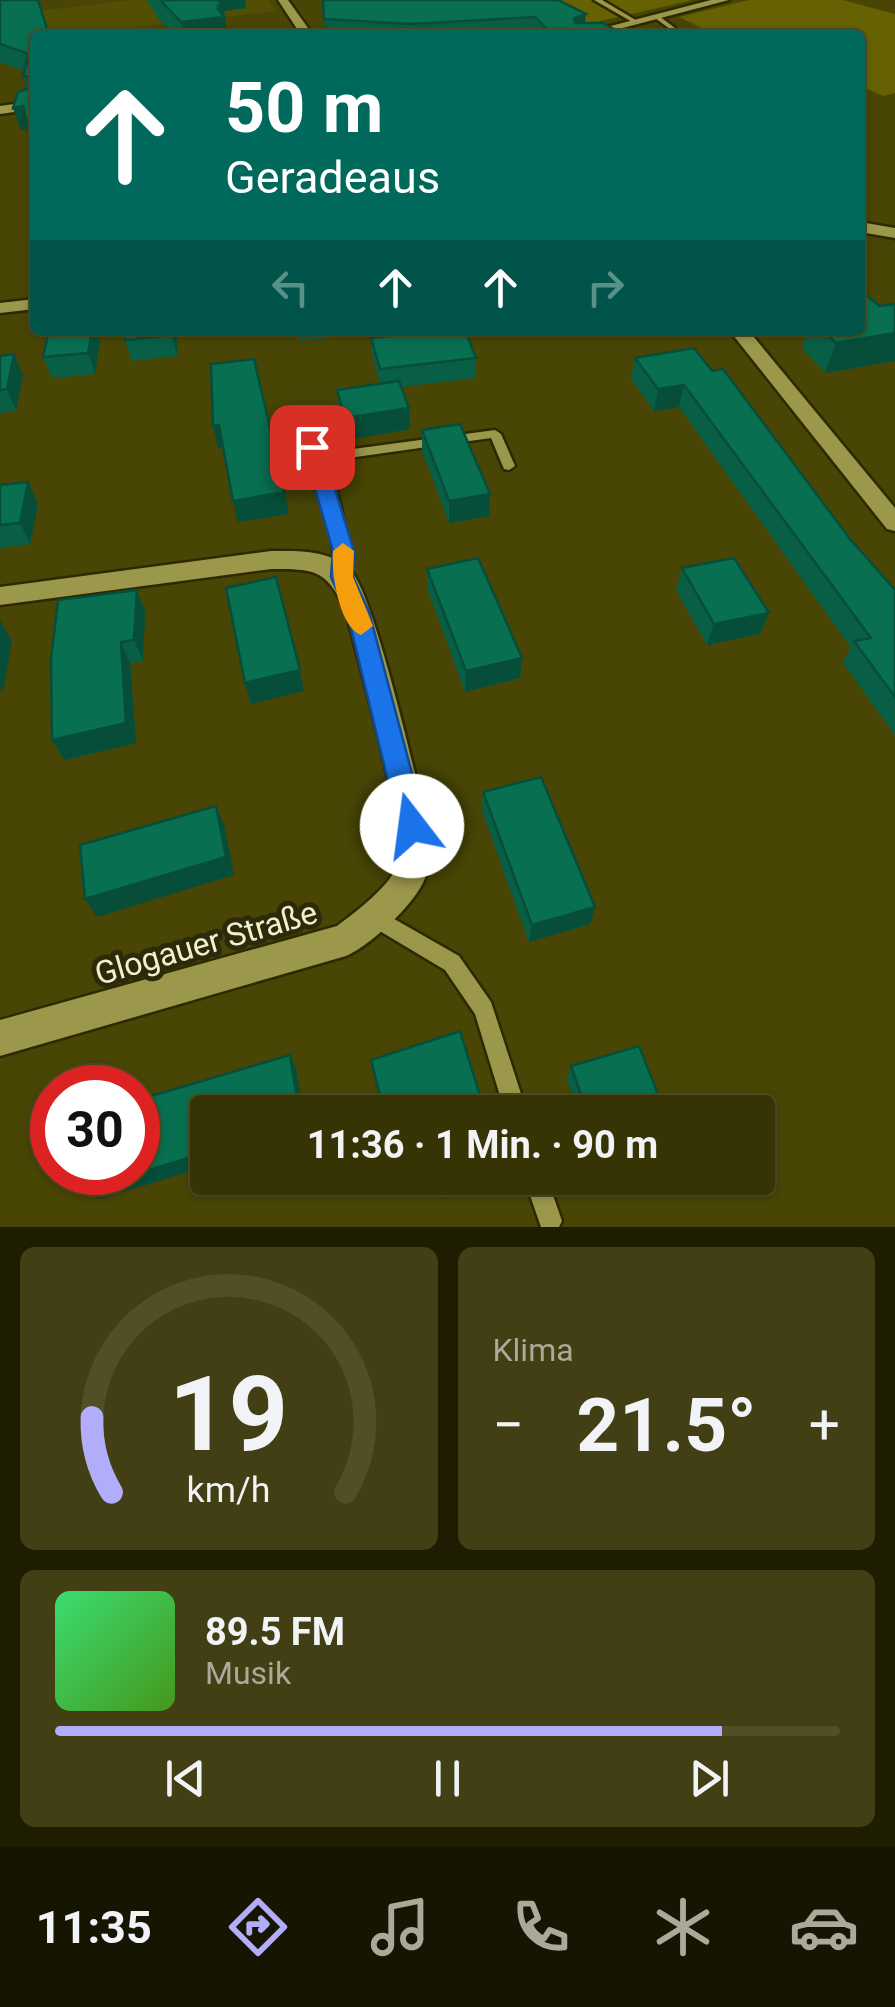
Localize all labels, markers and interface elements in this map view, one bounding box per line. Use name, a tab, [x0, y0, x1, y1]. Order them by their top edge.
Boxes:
text: 50 m	[225, 67, 383, 149]
icon: ahead	[60, 70, 190, 200]
text: Geradeaus	[225, 151, 440, 204]
icon: left	[263, 260, 318, 315]
icon: ahead	[368, 260, 423, 315]
icon: ahead	[473, 260, 528, 315]
icon: right	[578, 260, 633, 315]
pin	[270, 405, 355, 490]
icon: arrive	[285, 420, 340, 475]
position arrow	[360, 774, 464, 878]
street label: Glogauer Straße	[90, 893, 322, 993]
speed limit sign: 30	[30, 1065, 160, 1195]
text: 11:36 · 1 Min. · 90 m	[307, 1123, 658, 1167]
text: Klima	[493, 1331, 574, 1369]
text: 19	[169, 1354, 288, 1475]
text: 21.5°	[576, 1381, 756, 1469]
text: −	[493, 1393, 524, 1457]
text: +	[809, 1393, 840, 1457]
text: km/h	[187, 1469, 271, 1511]
text: 89.5 FM	[205, 1610, 345, 1654]
text: Musik	[205, 1654, 291, 1692]
icon: previous	[158, 1751, 213, 1806]
icon: pause	[420, 1751, 475, 1806]
icon: next	[682, 1751, 737, 1806]
icon: directions	[223, 1892, 293, 1962]
icon: music	[365, 1892, 435, 1962]
icon: phone	[506, 1892, 576, 1962]
icon: climate	[648, 1892, 718, 1962]
icon: car	[789, 1892, 859, 1962]
text: 11:35	[36, 1901, 152, 1954]

